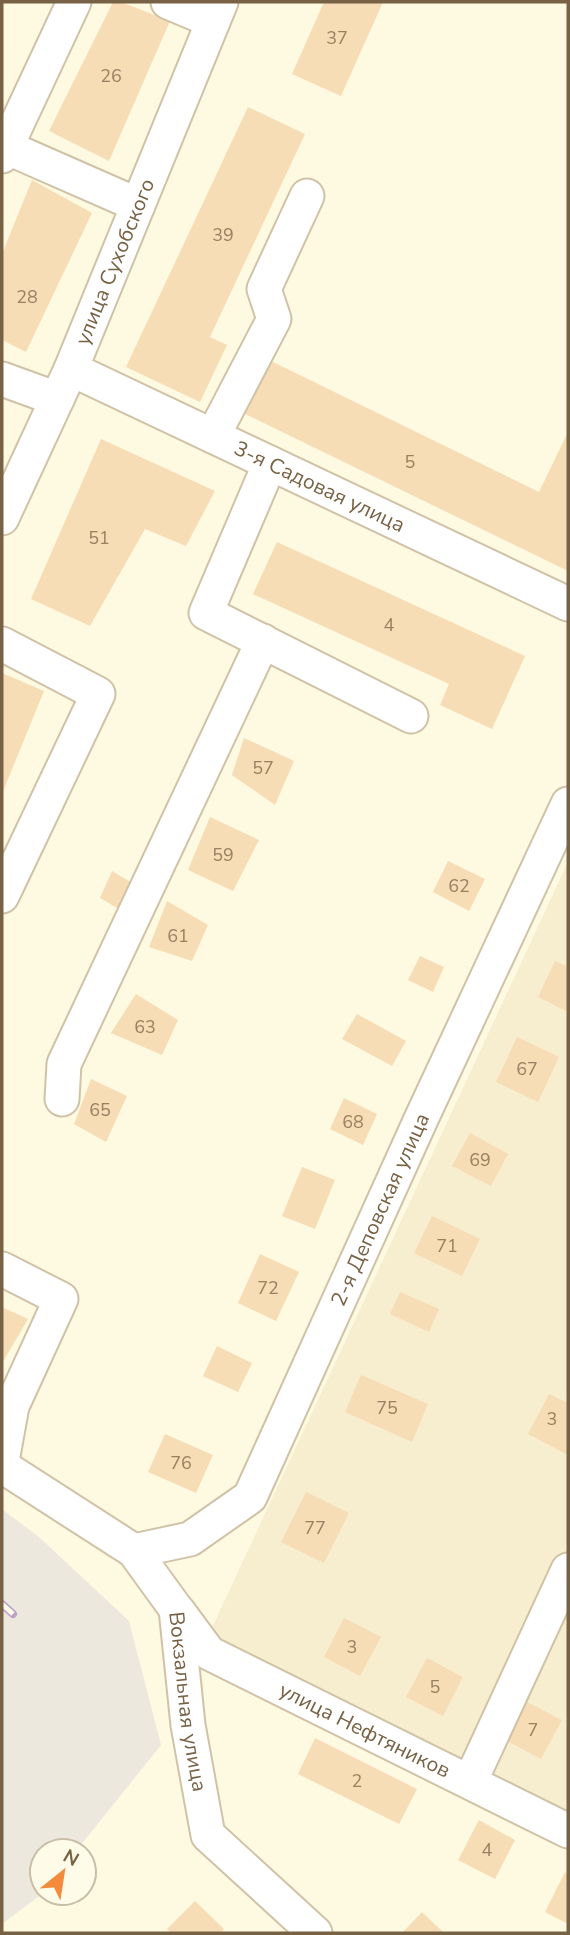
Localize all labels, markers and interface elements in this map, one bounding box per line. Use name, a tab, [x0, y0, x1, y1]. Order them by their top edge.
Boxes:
house number: 37	[326, 26, 348, 50]
house number: 26	[100, 64, 122, 88]
street label: улица Сухобского	[68, 174, 161, 349]
house number: 39	[212, 223, 234, 247]
house number: 28	[16, 285, 38, 309]
street label: 3-я Садовая улица	[230, 434, 410, 539]
house number: 5	[405, 450, 415, 474]
house number: 51	[88, 526, 110, 550]
house number: 4	[384, 613, 395, 637]
house number: 57	[252, 756, 274, 780]
house number: 59	[212, 843, 234, 867]
house number: 62	[448, 874, 470, 898]
house number: 61	[167, 924, 189, 948]
house number: 63	[134, 1015, 156, 1039]
house number: 67	[516, 1057, 538, 1081]
house number: 65	[89, 1098, 111, 1122]
street label: 2-я Деповская улица	[324, 1108, 436, 1311]
house number: 68	[342, 1110, 364, 1134]
house number: 69	[469, 1148, 491, 1172]
house number: 71	[436, 1234, 458, 1258]
house number: 72	[257, 1276, 279, 1300]
house number: 75	[376, 1396, 398, 1420]
house number: 3	[547, 1407, 557, 1431]
house number: 76	[170, 1451, 192, 1475]
house number: 77	[304, 1516, 326, 1540]
street label: Вокзальная улица	[162, 1610, 214, 1794]
house number: 3	[347, 1635, 357, 1659]
house number: 5	[430, 1675, 440, 1699]
street label: улица Нефтяников	[274, 1676, 455, 1784]
house number: 7	[528, 1718, 538, 1742]
house number: 2	[352, 1769, 362, 1793]
north arrow	[28, 1837, 98, 1907]
house number: 4	[482, 1838, 493, 1862]
text: N	[58, 1843, 84, 1873]

